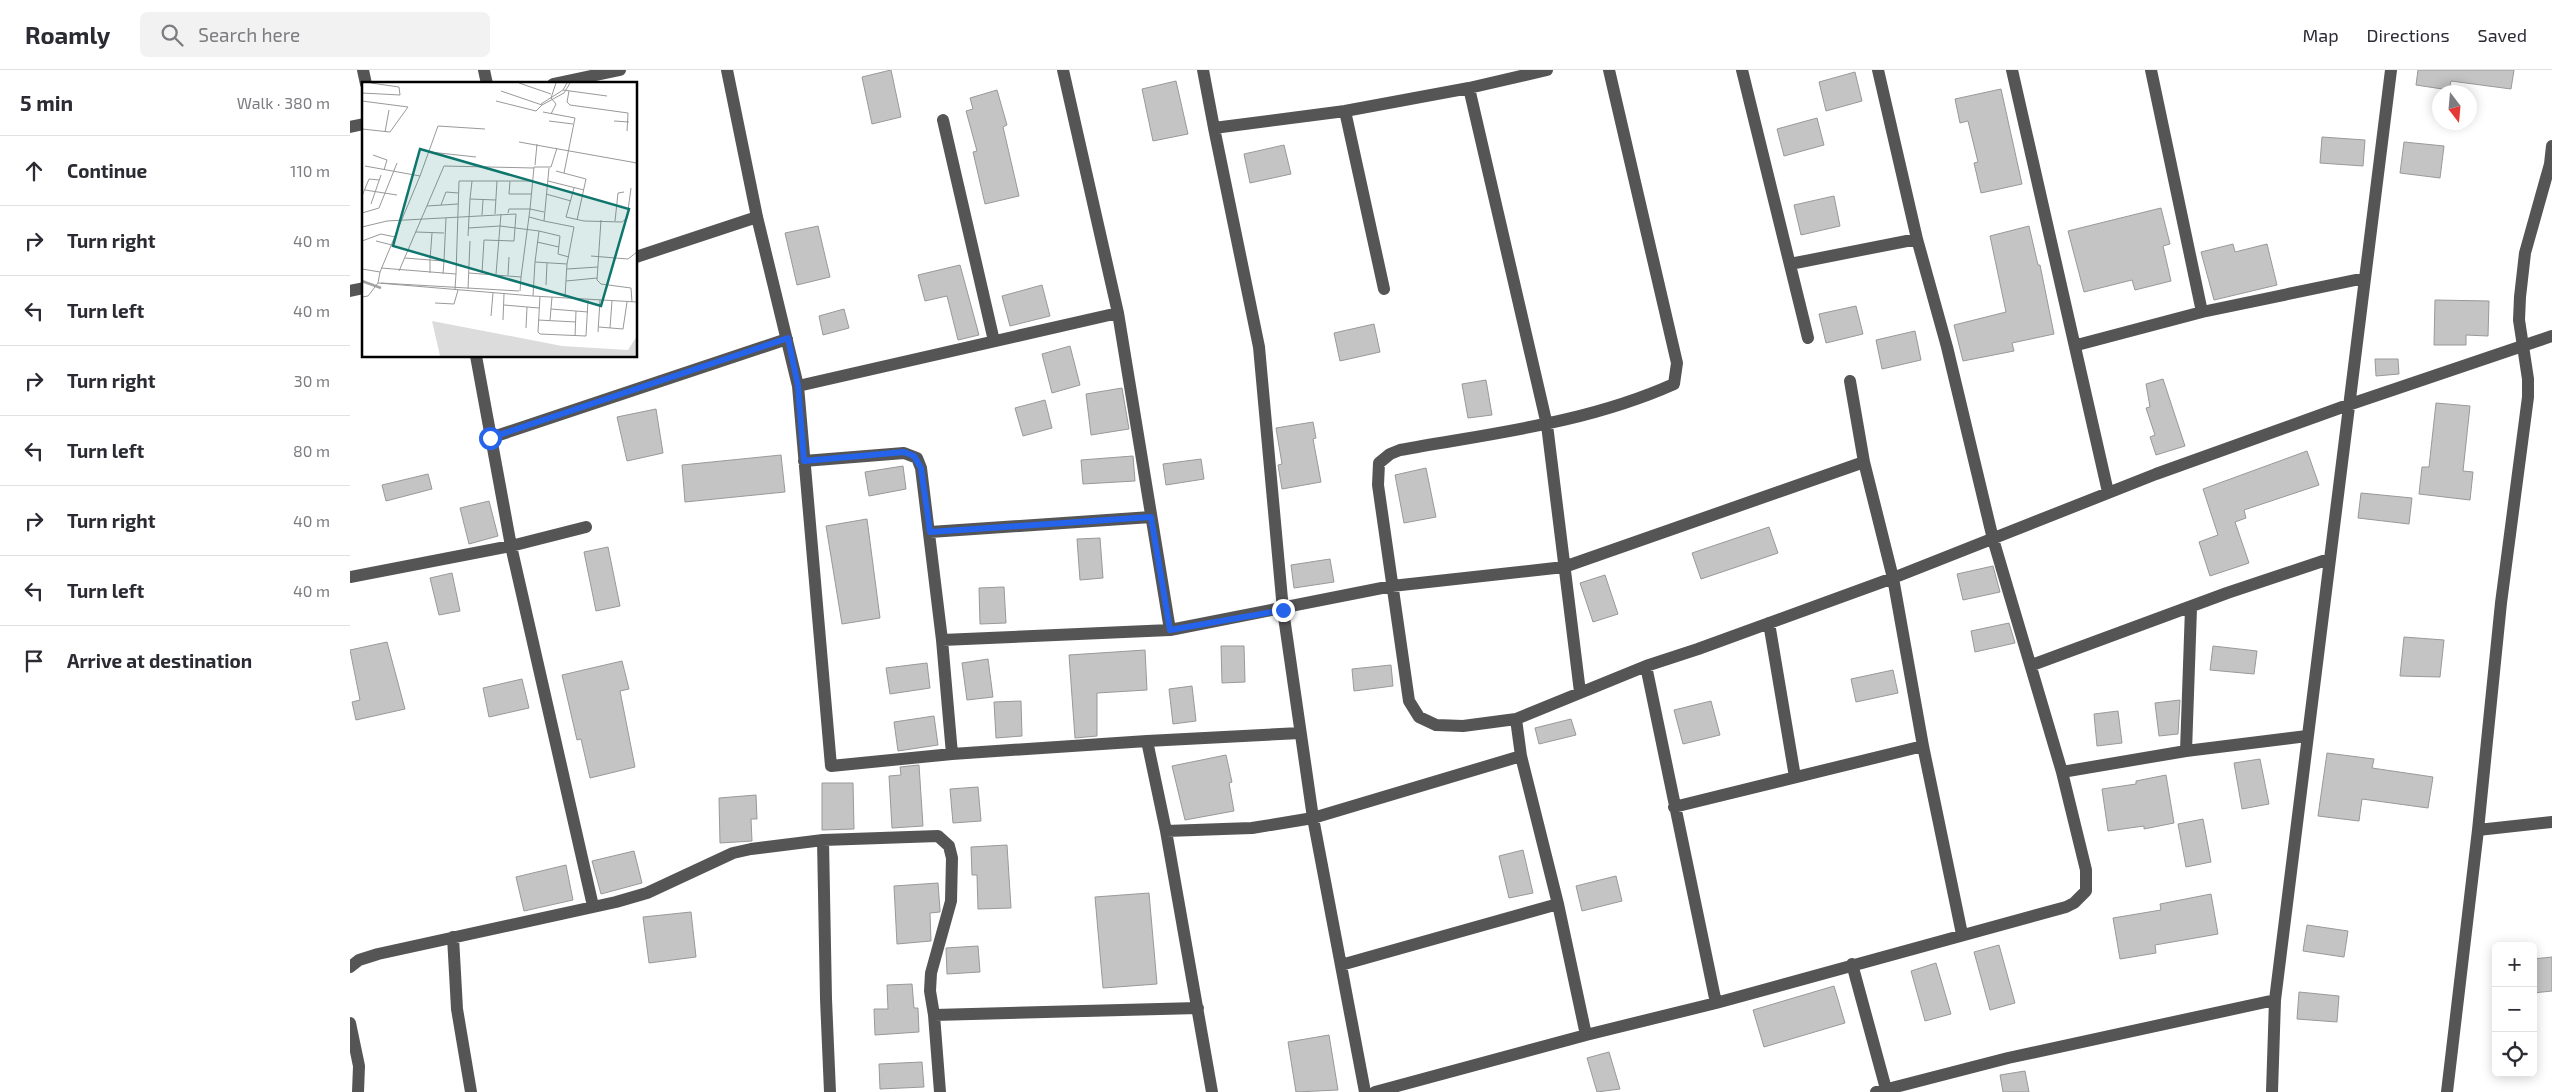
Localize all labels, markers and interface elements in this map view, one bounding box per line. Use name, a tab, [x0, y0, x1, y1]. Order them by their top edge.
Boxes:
search box	[140, 12, 490, 57]
text: Roamly	[25, 20, 110, 49]
icon: search	[158, 21, 186, 49]
text: Search here	[198, 23, 300, 46]
text: Map	[2302, 24, 2339, 46]
text: Directions	[2367, 24, 2450, 46]
text: Saved	[2478, 24, 2527, 46]
inset map	[362, 82, 638, 358]
north arrow	[2432, 85, 2477, 130]
text: 5 min	[20, 90, 73, 115]
text: Walk · 380 m	[237, 93, 330, 112]
icon: ahead	[20, 157, 48, 185]
text: Continue	[67, 159, 147, 182]
text: 110 m	[290, 161, 330, 180]
icon: right	[20, 227, 48, 255]
text: Turn right	[67, 229, 155, 252]
text: 40 m	[293, 231, 330, 250]
icon: left	[20, 297, 48, 325]
text: Turn left	[67, 299, 144, 322]
text: 40 m	[293, 301, 330, 320]
icon: right	[20, 367, 48, 395]
text: Turn right	[67, 369, 155, 392]
text: 30 m	[294, 371, 330, 390]
route start	[479, 427, 502, 450]
icon: left	[20, 437, 48, 465]
text: Turn left	[67, 439, 144, 462]
text: 80 m	[293, 441, 330, 460]
icon: right	[20, 507, 48, 535]
text: Turn right	[67, 509, 155, 532]
text: 40 m	[293, 511, 330, 530]
icon: left	[20, 577, 48, 605]
text: Turn left	[67, 579, 144, 602]
text: 40 m	[293, 581, 330, 600]
route end	[1272, 599, 1295, 622]
icon: arrive	[20, 647, 48, 675]
text: Arrive at destination	[67, 649, 252, 672]
map controls	[2492, 942, 2537, 1077]
button: +	[2492, 942, 2537, 987]
button: −	[2492, 987, 2537, 1032]
button: locate	[2492, 1032, 2537, 1077]

